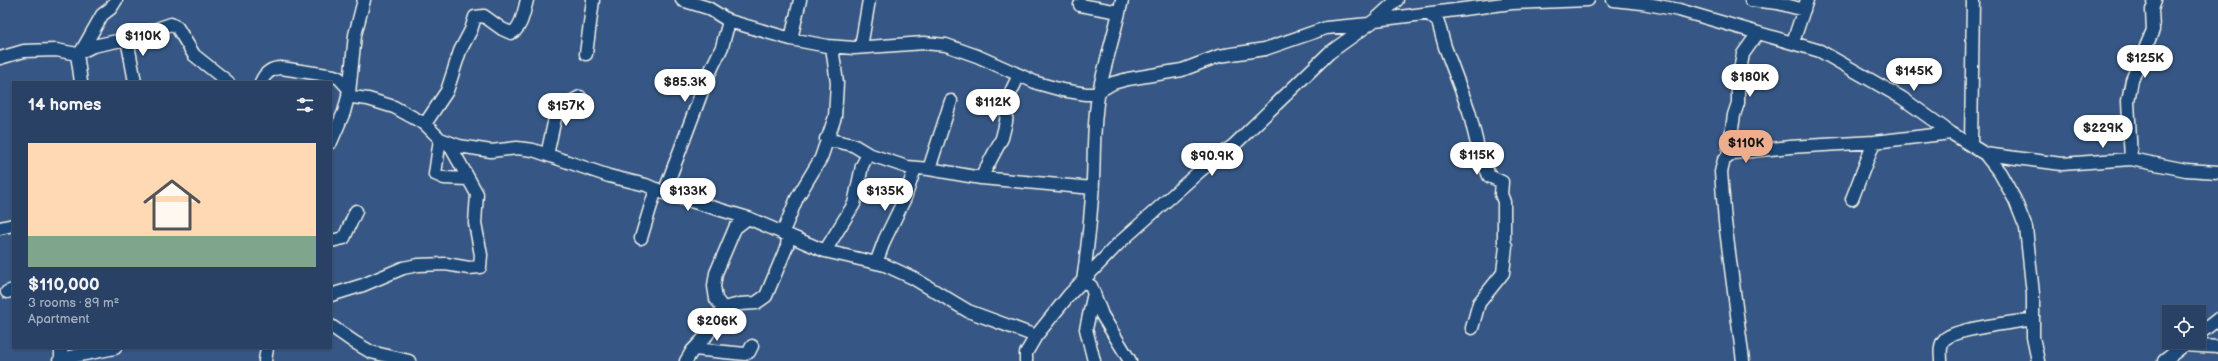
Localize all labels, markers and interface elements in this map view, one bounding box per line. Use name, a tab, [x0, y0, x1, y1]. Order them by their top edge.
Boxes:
pin: $110K	[115, 23, 171, 57]
text: $110K	[125, 28, 161, 44]
pin: $125K	[2117, 45, 2173, 79]
text: $125K	[2126, 50, 2164, 66]
pin: $145K	[1886, 58, 1942, 92]
text: $145K	[1895, 63, 1933, 79]
pin: $180K	[1722, 64, 1778, 98]
pin: $85.3K	[652, 69, 718, 103]
text: $180K	[1731, 69, 1769, 85]
text: $85.3K	[663, 74, 707, 90]
pin: $112K	[965, 89, 1021, 123]
pin: $157K	[538, 93, 594, 127]
icon: filters	[294, 94, 316, 116]
text: $112K	[975, 94, 1011, 110]
text: 14 homes	[28, 95, 101, 115]
text: $157K	[547, 98, 585, 114]
pin: $229K	[2075, 115, 2131, 149]
text: $229K	[2083, 120, 2123, 136]
pin: $110K	[1718, 130, 1774, 164]
text: $110K	[1728, 135, 1764, 151]
pin: $115K	[1449, 142, 1505, 176]
pin: $90.9K	[1179, 143, 1245, 177]
text: $115K	[1459, 147, 1495, 163]
text: $90.9K	[1190, 148, 1234, 164]
icon: home	[136, 169, 208, 241]
pin: $133K	[660, 178, 716, 212]
pin: $135K	[857, 178, 913, 212]
text: $133K	[669, 183, 707, 199]
text: $135K	[866, 183, 904, 199]
text: $110,000	[28, 275, 100, 295]
text: 3 rooms · 89 m²	[28, 295, 119, 311]
map controls	[2162, 305, 2206, 349]
button: locate	[2162, 305, 2206, 349]
pin: $206K	[689, 308, 745, 342]
text: Apartment	[28, 311, 89, 327]
text: $206K	[697, 313, 737, 329]

